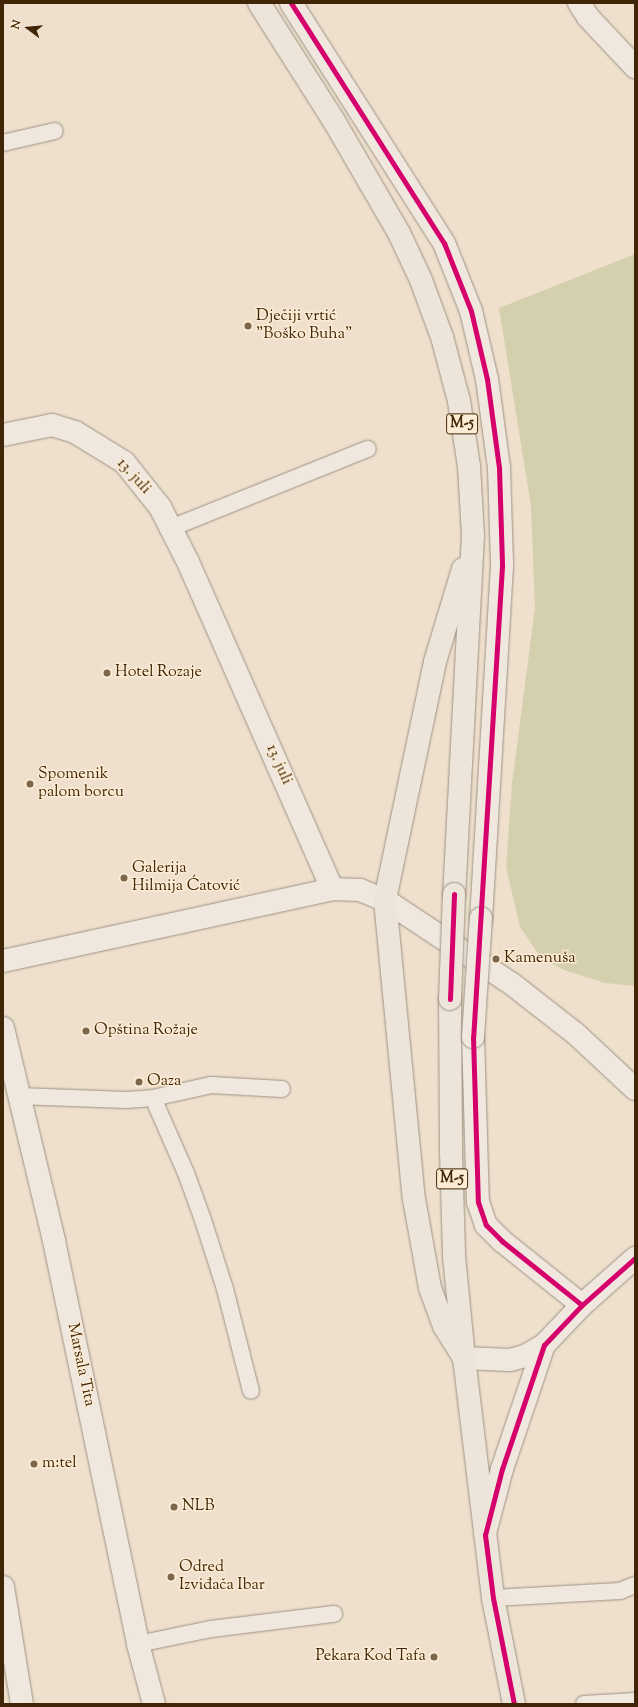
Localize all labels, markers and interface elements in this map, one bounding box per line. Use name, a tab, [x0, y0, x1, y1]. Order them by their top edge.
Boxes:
north arrow	[8, 8, 48, 48]
text: N	[8, 18, 25, 31]
place label: Dječiji vrtić "Boško Buha"	[256, 307, 352, 345]
marker: Dječiji vrtić "Boško Buha"	[243, 321, 253, 331]
road number: M-5	[446, 411, 478, 437]
street label: 13. juli	[112, 455, 154, 499]
place label: Hotel Rozaje	[115, 663, 202, 683]
marker: Hotel Rozaje	[102, 668, 112, 678]
street label: 13. juli	[261, 742, 295, 788]
place label: Spomenik palom borcu	[38, 765, 124, 803]
marker: Spomenik palom borcu	[25, 779, 35, 789]
place label: Galerija Hilmija Ćatović	[132, 859, 240, 897]
marker: Galerija Hilmija Ćatović	[119, 873, 129, 883]
place label: Kamenuša	[504, 949, 576, 969]
marker: Kamenuša	[491, 954, 501, 964]
place label: Opština Rožaje	[94, 1021, 198, 1041]
marker: Opština Rožaje	[81, 1026, 91, 1036]
place label: Oaza	[147, 1072, 181, 1092]
marker: Oaza	[134, 1077, 144, 1087]
road number: M-5	[436, 1166, 468, 1192]
street label: Marsala Tita	[62, 1322, 98, 1408]
place label: m:tel	[42, 1454, 77, 1474]
marker: m:tel	[29, 1459, 39, 1469]
place label: NLB	[182, 1497, 214, 1517]
marker: NLB	[169, 1502, 179, 1512]
place label: Odred Izviđača Ibar	[179, 1558, 265, 1596]
marker: Odred Izviđača Ibar	[166, 1572, 176, 1582]
place label: Pekara Kod Tafa	[315, 1647, 426, 1667]
marker: Pekara Kod Tafa	[429, 1652, 439, 1662]

